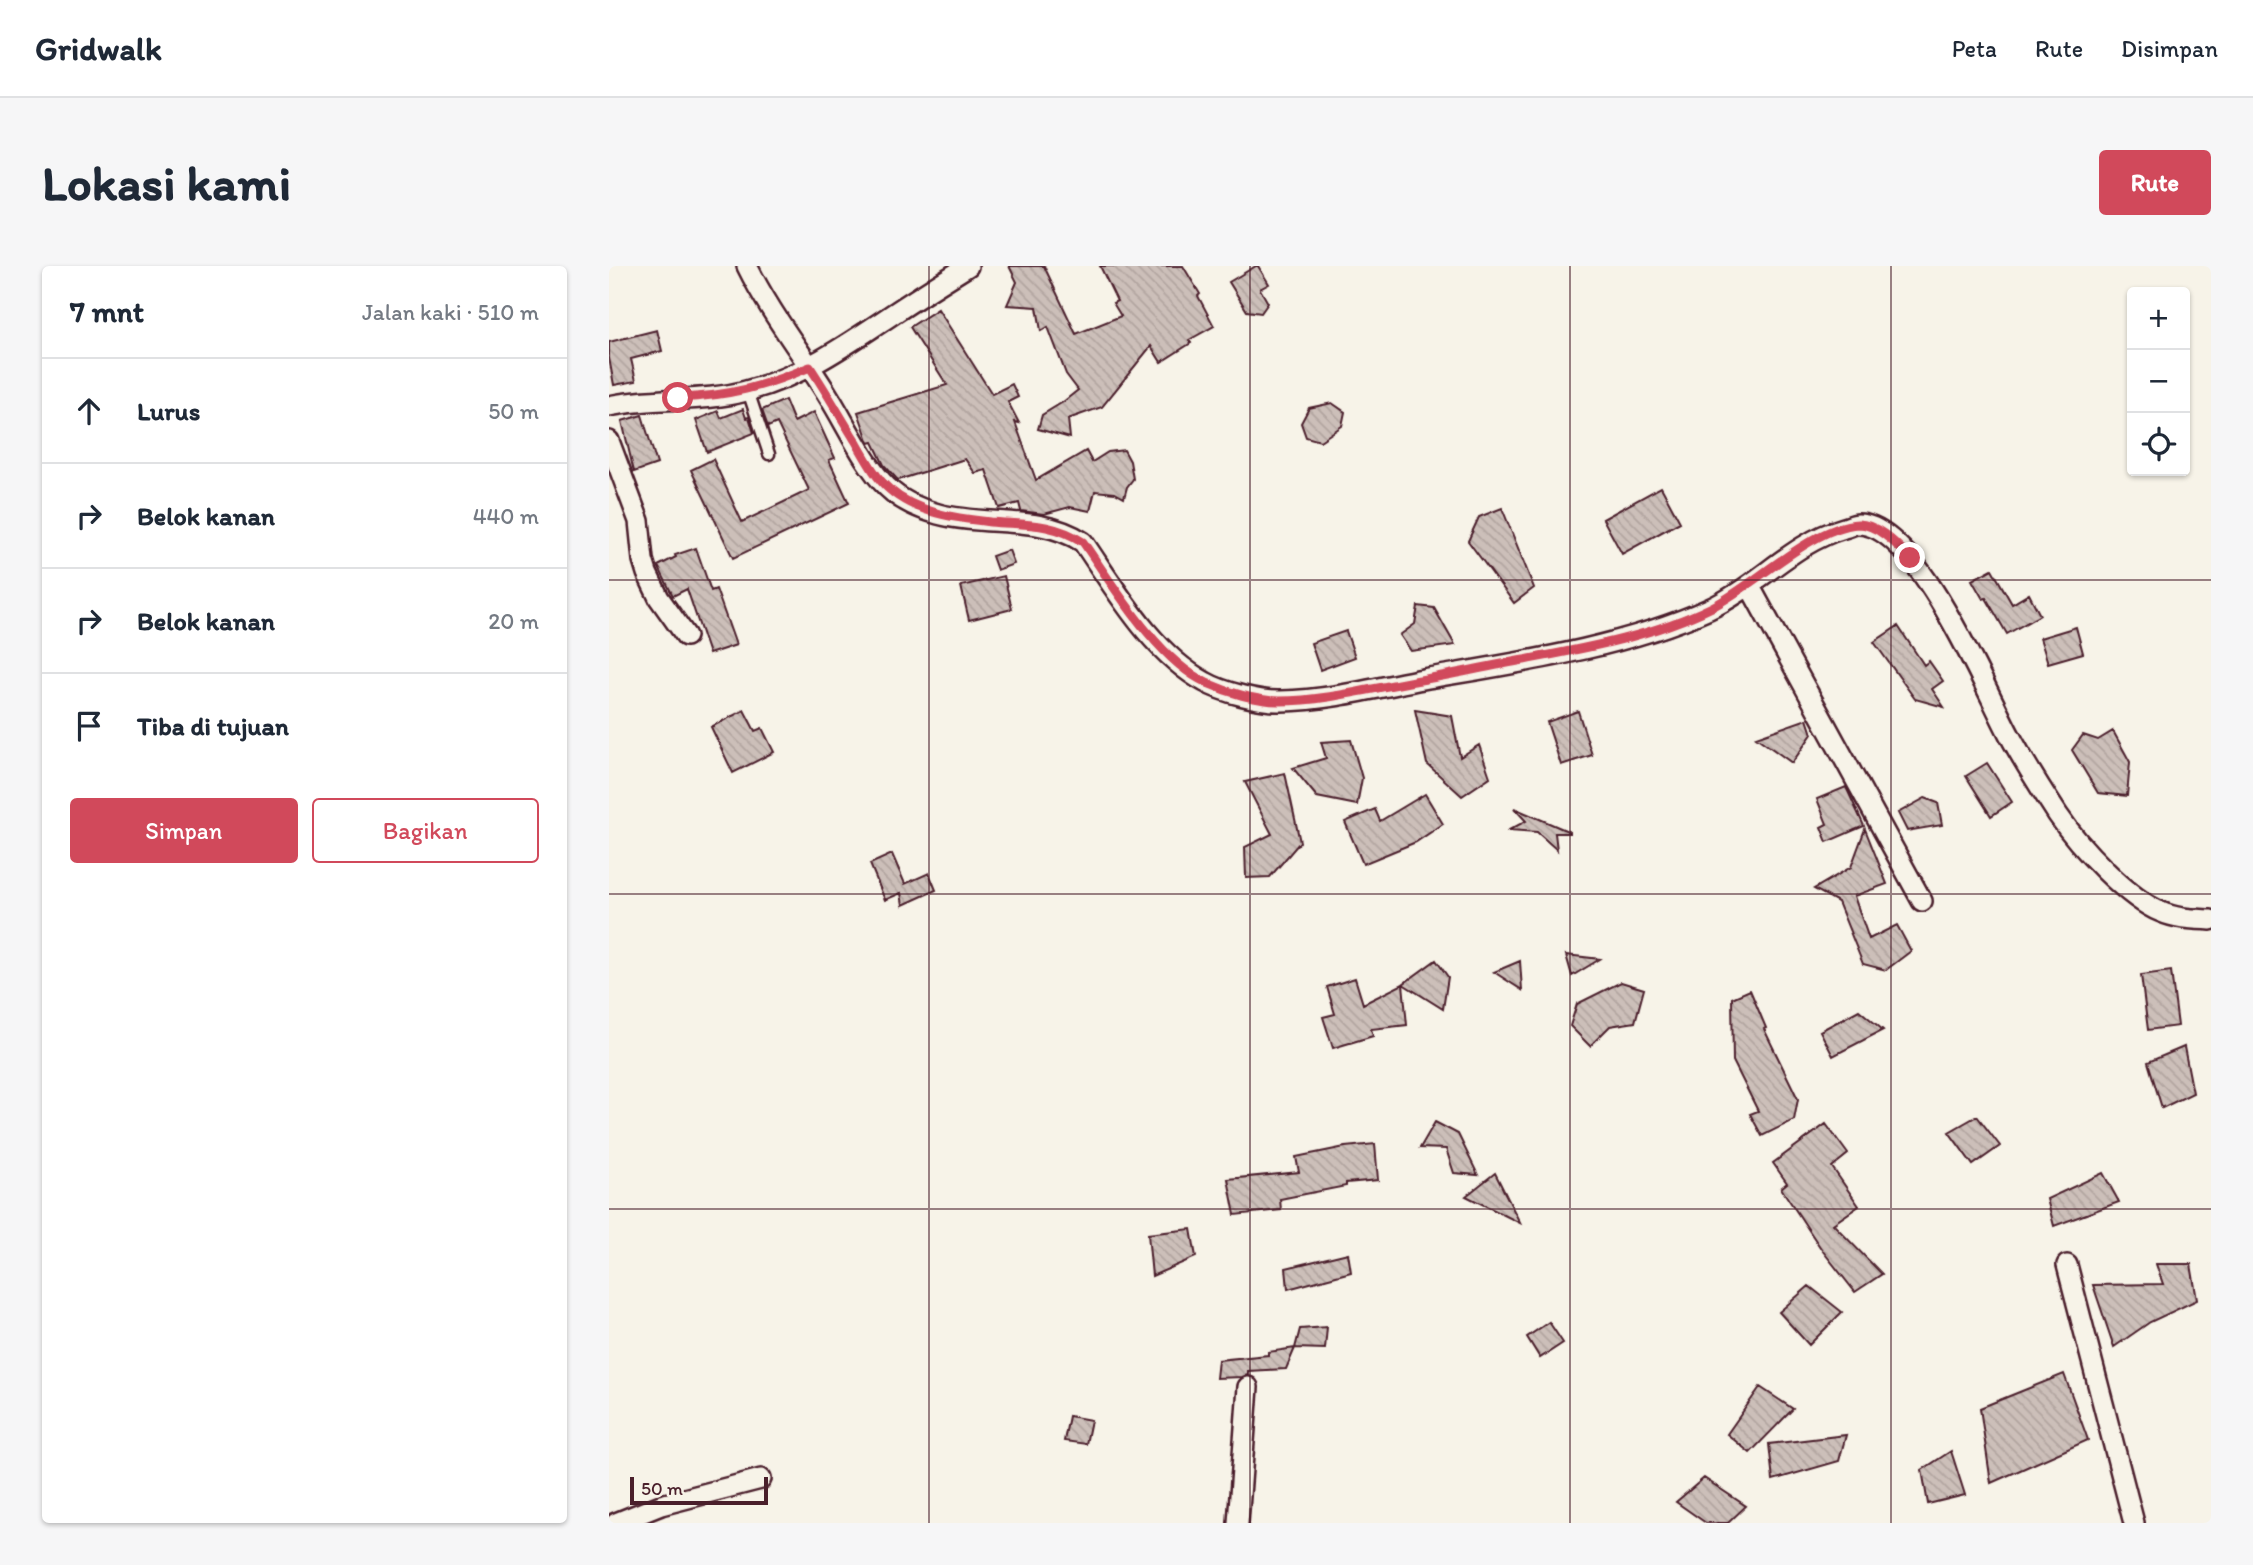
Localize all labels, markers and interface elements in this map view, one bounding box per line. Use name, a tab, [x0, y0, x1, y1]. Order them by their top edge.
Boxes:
text: Gridwalk	[35, 29, 162, 68]
text: Peta	[1952, 34, 1997, 63]
text: Rute	[2035, 34, 2083, 63]
text: Disimpan	[2121, 34, 2218, 63]
button: Rute	[2099, 150, 2211, 215]
text: Lokasi kami	[42, 153, 291, 212]
map controls	[2127, 287, 2190, 476]
button: +	[2127, 287, 2190, 350]
text: 7 mnt	[70, 293, 144, 330]
text: Jalan kaki · 510 m	[362, 298, 539, 326]
button: −	[2127, 350, 2190, 413]
route start	[662, 382, 693, 413]
icon: ahead	[70, 392, 108, 430]
text: Lurus	[137, 395, 200, 427]
text: 50 m	[488, 397, 539, 425]
button: locate	[2127, 413, 2190, 476]
icon: right	[70, 497, 108, 535]
text: Belok kanan	[137, 500, 275, 532]
text: 440 m	[473, 502, 539, 530]
route end	[1894, 542, 1925, 573]
icon: right	[70, 602, 108, 640]
text: Belok kanan	[137, 605, 275, 637]
text: 20 m	[488, 607, 539, 635]
icon: arrive	[70, 707, 108, 745]
text: Tiba di tujuan	[137, 710, 289, 742]
button: Simpan	[70, 798, 298, 863]
button: Bagikan	[312, 798, 539, 863]
scale bar	[630, 1474, 768, 1506]
text: 50 m	[641, 1477, 683, 1500]

